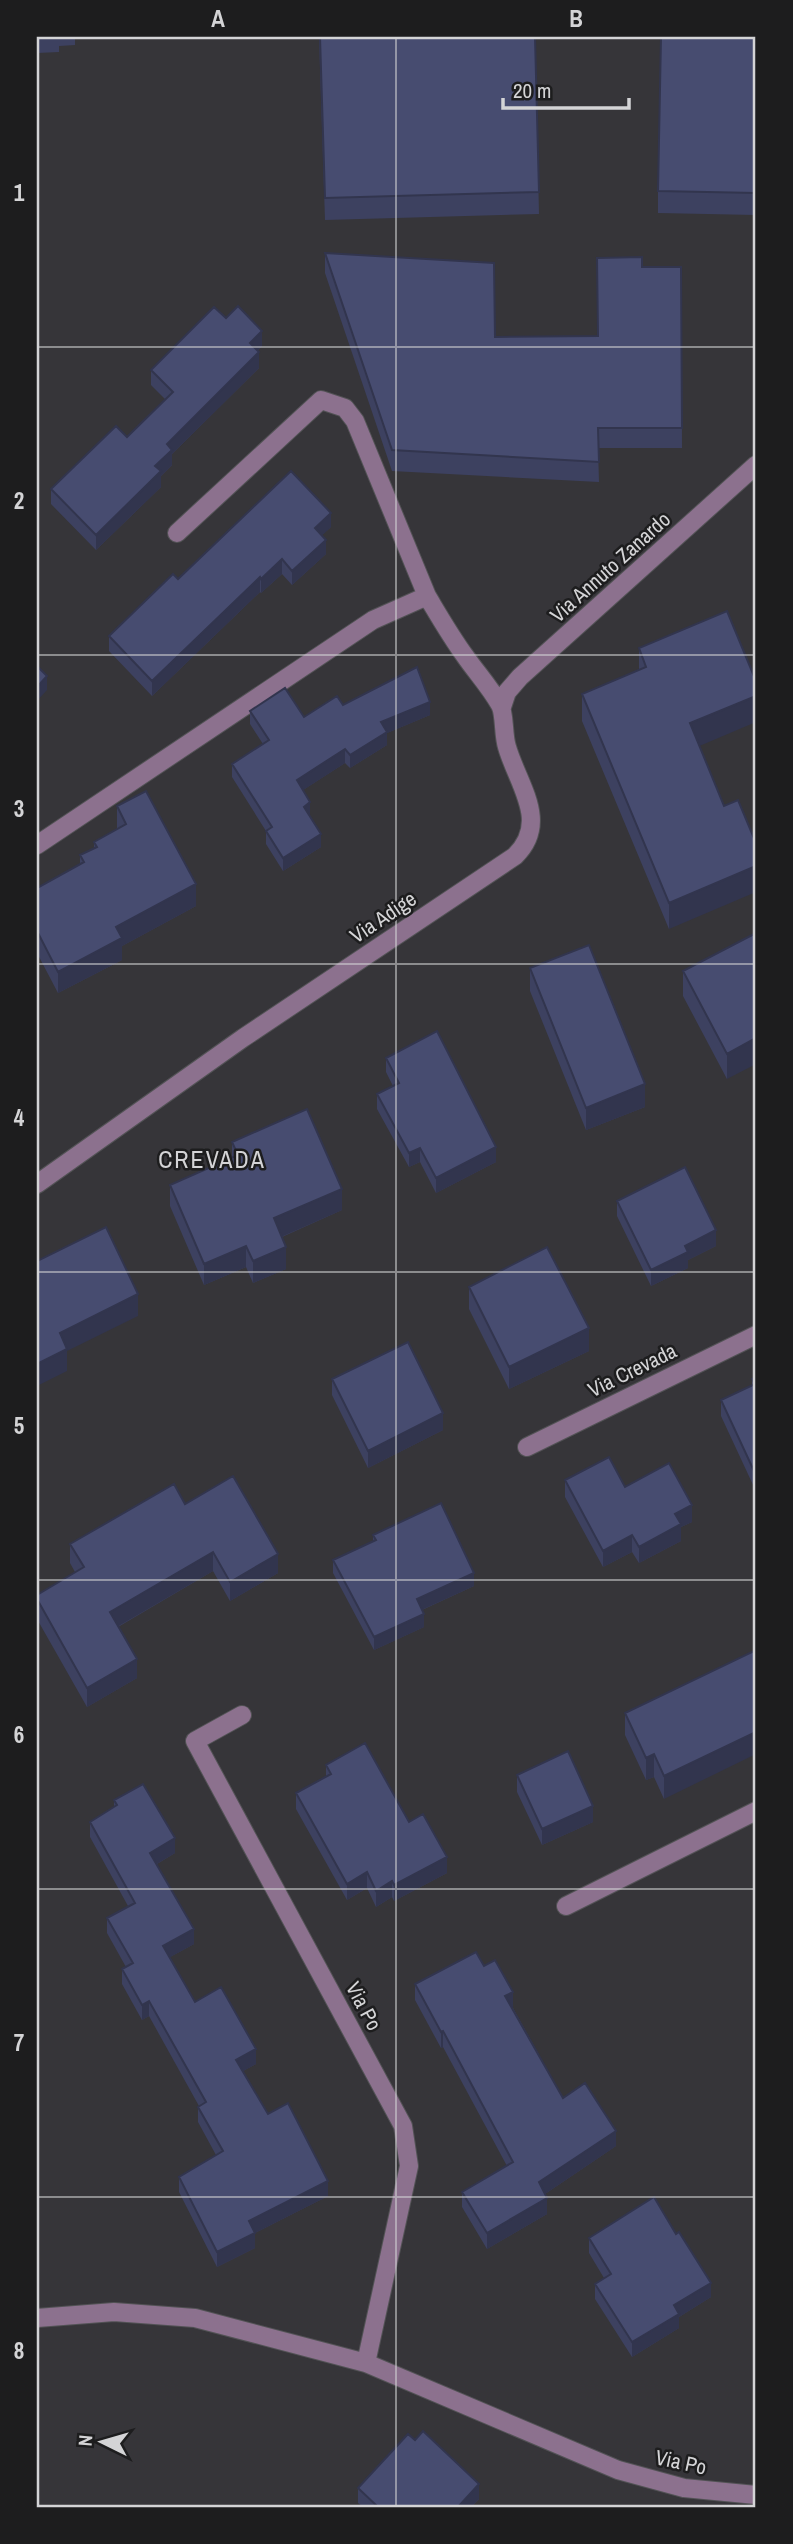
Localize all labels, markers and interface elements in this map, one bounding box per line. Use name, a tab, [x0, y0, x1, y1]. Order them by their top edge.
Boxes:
text: A	[211, 3, 225, 34]
text: B	[569, 3, 583, 34]
scale bar	[503, 66, 628, 110]
text: 20 m	[513, 76, 551, 105]
text: 1	[14, 177, 25, 208]
text: 2	[14, 485, 24, 516]
street label: Via Annuto Zanardo	[543, 505, 677, 629]
text: 3	[14, 793, 24, 824]
street label: Via Adige	[344, 884, 422, 950]
text: 4	[14, 1102, 25, 1133]
district label: CREVADA	[158, 1143, 266, 1175]
street label: Via Crevada	[583, 1336, 682, 1404]
text: 5	[14, 1410, 24, 1441]
text: 6	[14, 1719, 24, 1750]
street label: Via Po	[339, 1976, 389, 2036]
text: 7	[14, 2027, 24, 2058]
text: 8	[14, 2335, 24, 2366]
north arrow	[66, 2408, 136, 2478]
text: N	[72, 2434, 99, 2447]
street label: Via Po	[653, 2442, 709, 2482]

